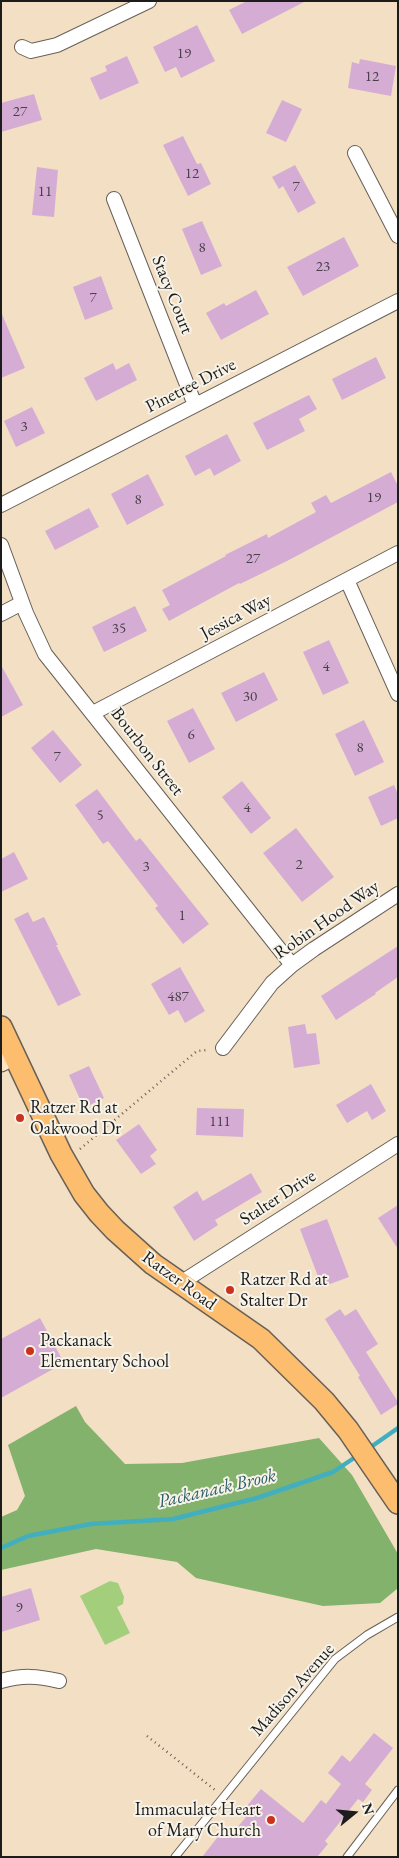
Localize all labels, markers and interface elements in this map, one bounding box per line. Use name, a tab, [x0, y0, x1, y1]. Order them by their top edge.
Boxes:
house number: 19	[177, 45, 191, 63]
house number: 12	[365, 68, 379, 86]
house number: 27	[13, 103, 27, 121]
house number: 12	[185, 165, 199, 183]
house number: 7	[292, 178, 300, 196]
house number: 11	[38, 183, 52, 201]
house number: 8	[198, 239, 206, 257]
street label: Stacy Court	[147, 253, 197, 337]
house number: 23	[316, 258, 330, 276]
house number: 7	[89, 289, 97, 307]
street label: Pinetree Drive	[142, 354, 240, 418]
house number: 3	[20, 418, 28, 436]
house number: 19	[367, 489, 381, 507]
house number: 8	[134, 491, 142, 509]
house number: 27	[246, 550, 260, 568]
street label: Jessica Way	[197, 589, 275, 645]
house number: 35	[112, 620, 126, 638]
house number: 4	[322, 658, 330, 676]
house number: 30	[243, 688, 257, 706]
street label: Bourbon Street	[106, 704, 188, 800]
house number: 6	[187, 726, 195, 744]
house number: 8	[356, 739, 364, 757]
house number: 7	[53, 748, 61, 766]
house number: 4	[243, 799, 251, 817]
house number: 5	[96, 807, 104, 825]
house number: 2	[295, 856, 303, 874]
house number: 3	[142, 858, 150, 876]
street label: Robin Hood Way	[270, 876, 384, 964]
house number: 1	[178, 907, 186, 925]
house number: 487	[167, 988, 189, 1006]
place label: Ratzer Rd at Oakwood Dr	[30, 1097, 121, 1140]
marker: Ratzer Rd at Oakwood Dr	[14, 1112, 26, 1124]
house number: 111	[209, 1113, 231, 1131]
street label: Stalter Drive	[236, 1165, 320, 1231]
street label: Ratzer Road	[138, 1247, 220, 1315]
place label: Ratzer Rd at Stalter Dr	[240, 1269, 327, 1312]
marker: Ratzer Rd at Stalter Dr	[224, 1284, 236, 1296]
place label: Packanack Elementary School	[40, 1330, 169, 1372]
marker: Packanack Elementary School	[24, 1345, 36, 1357]
water label: Packanack Brook	[156, 1464, 278, 1514]
house number: 9	[15, 1599, 23, 1617]
street label: Madison Avenue	[247, 1639, 339, 1741]
north arrow	[329, 1788, 379, 1838]
place label: Immaculate Heart of Mary Church	[135, 1799, 261, 1842]
text: N	[358, 1801, 379, 1817]
marker: Immaculate Heart of Mary Church	[265, 1814, 277, 1826]

